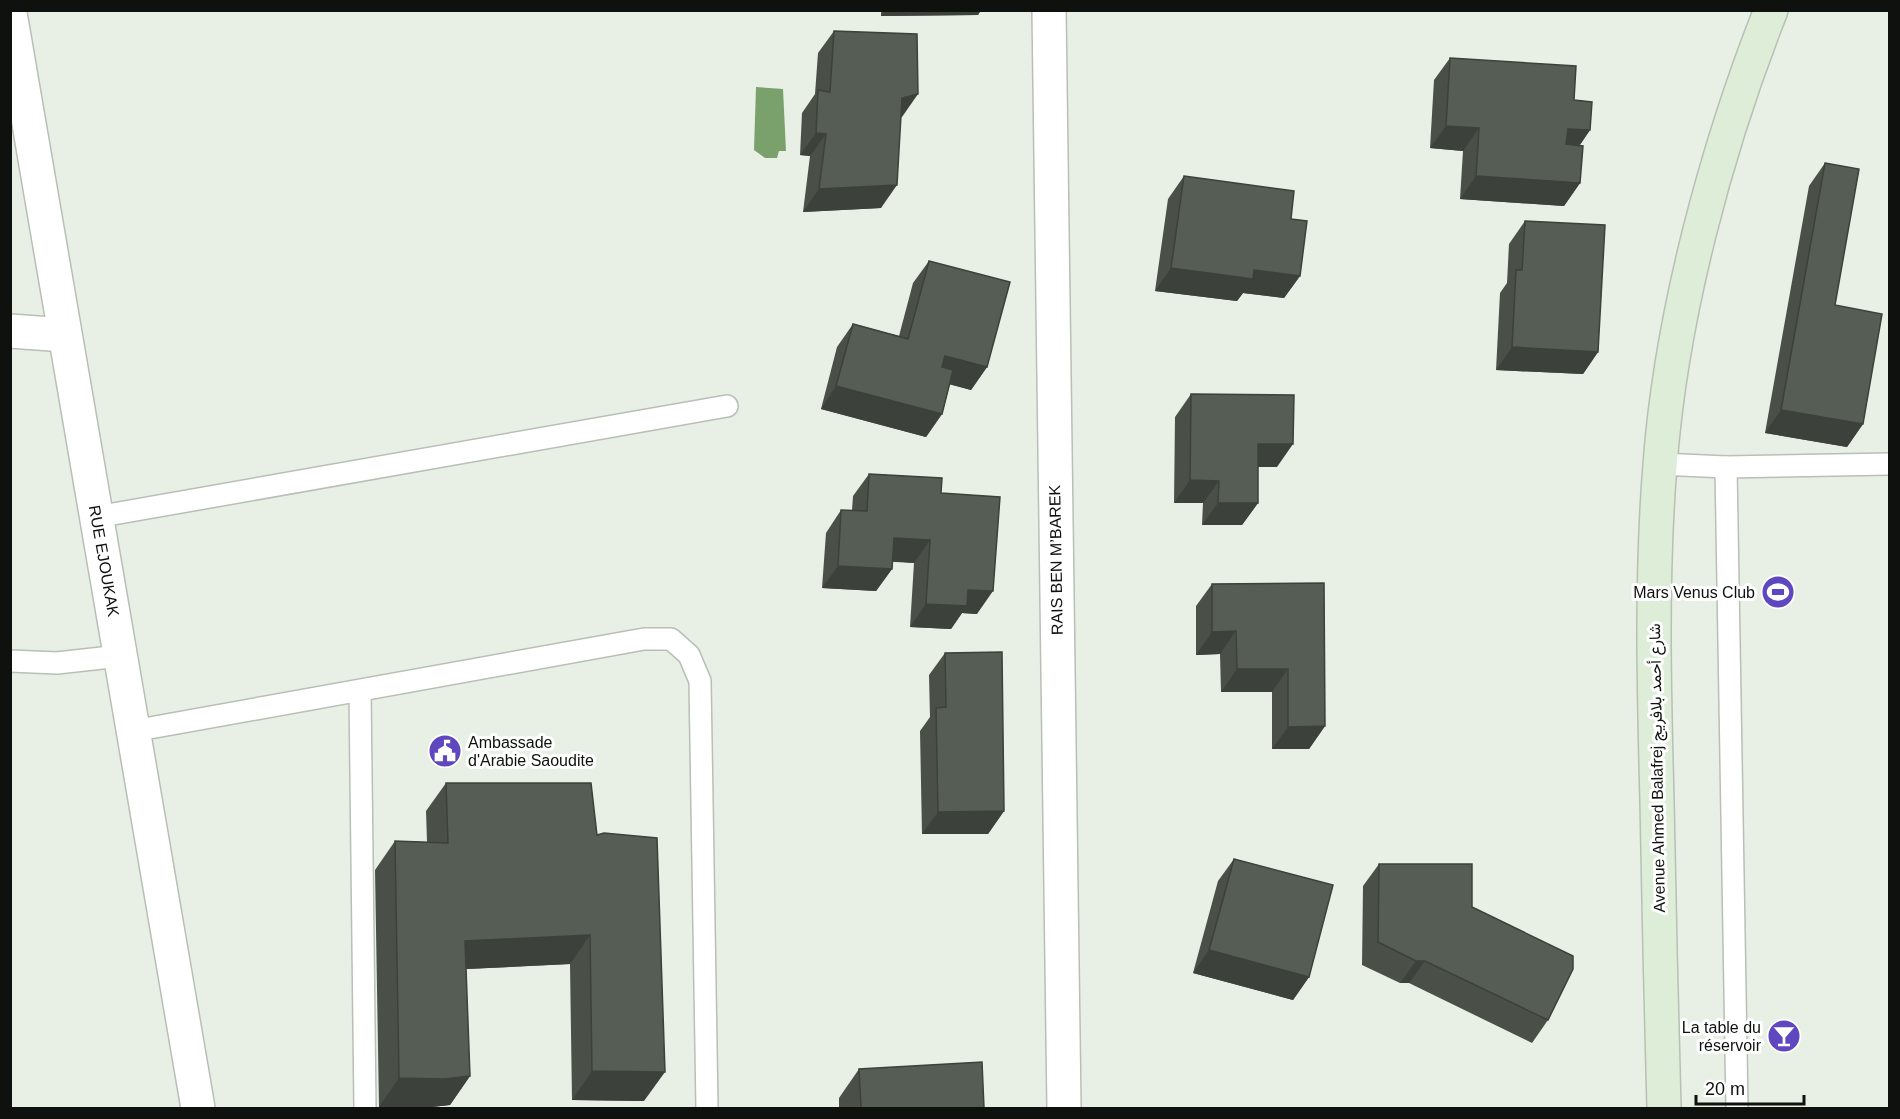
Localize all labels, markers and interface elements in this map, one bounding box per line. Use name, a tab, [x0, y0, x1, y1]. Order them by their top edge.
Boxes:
street label: RAIS BEN M’BAREK	[1046, 484, 1066, 635]
street label: RUE EJOUKAK	[86, 504, 122, 618]
sports icon: Mars Venus Club	[1760, 574, 1796, 610]
place label: Mars Venus Club	[1633, 584, 1755, 601]
street label: Avenue Ahmed Balafrej شارع أحمد بلافريج	[1646, 623, 1671, 913]
public building icon: Ambassade d'Arabie Saoudite	[427, 733, 463, 769]
place label: Ambassade d'Arabie Saoudite	[468, 734, 594, 769]
bar icon: La table du réservoir	[1766, 1018, 1802, 1054]
place label: La table du réservoir	[1682, 1019, 1762, 1054]
scale bar	[1696, 1068, 1804, 1106]
text: 20 m	[1705, 1079, 1745, 1099]

